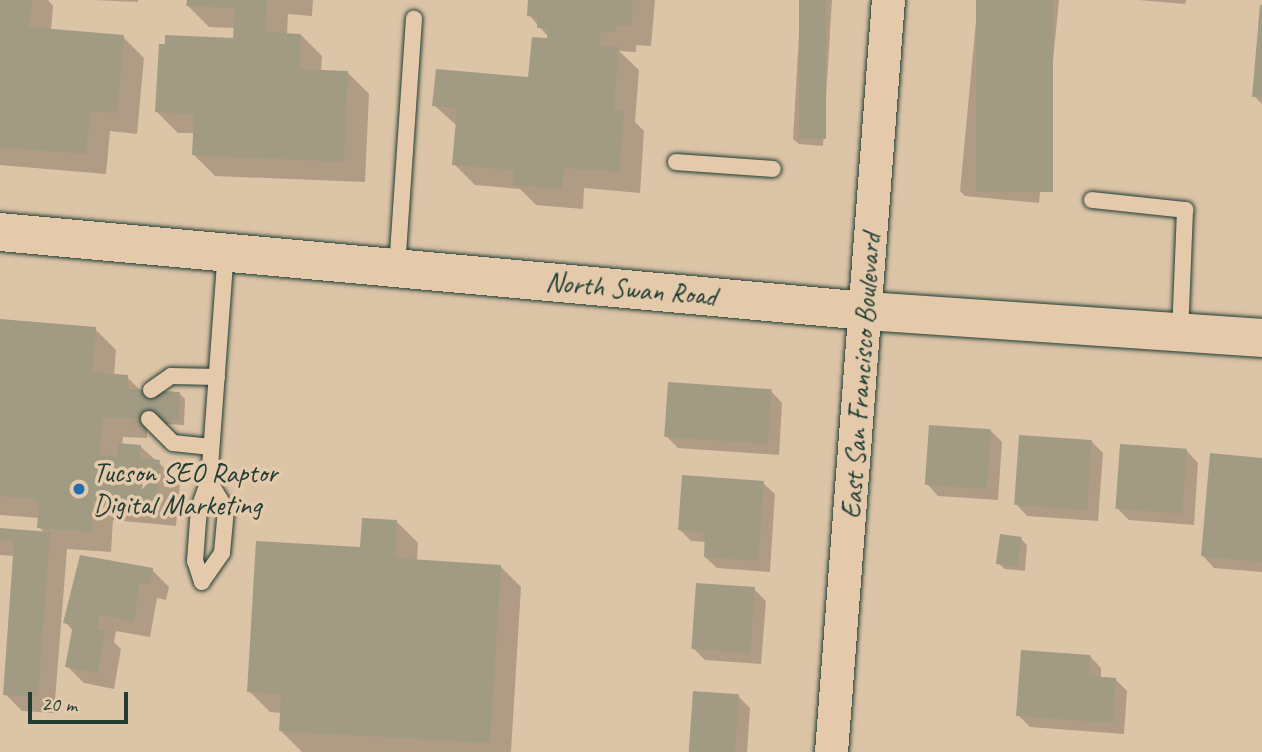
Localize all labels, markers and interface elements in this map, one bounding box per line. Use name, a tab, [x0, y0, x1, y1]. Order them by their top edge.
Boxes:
street label: East San Francisco Boulevard	[834, 231, 888, 521]
street label: North Swan Road	[544, 265, 718, 313]
place label: Tucson SEO Raptor Digital Marketing	[93, 456, 278, 522]
marker: Tucson SEO Raptor Digital Marketing	[71, 481, 87, 497]
scale bar	[32, 678, 131, 722]
text: 20 m	[41, 691, 77, 717]

